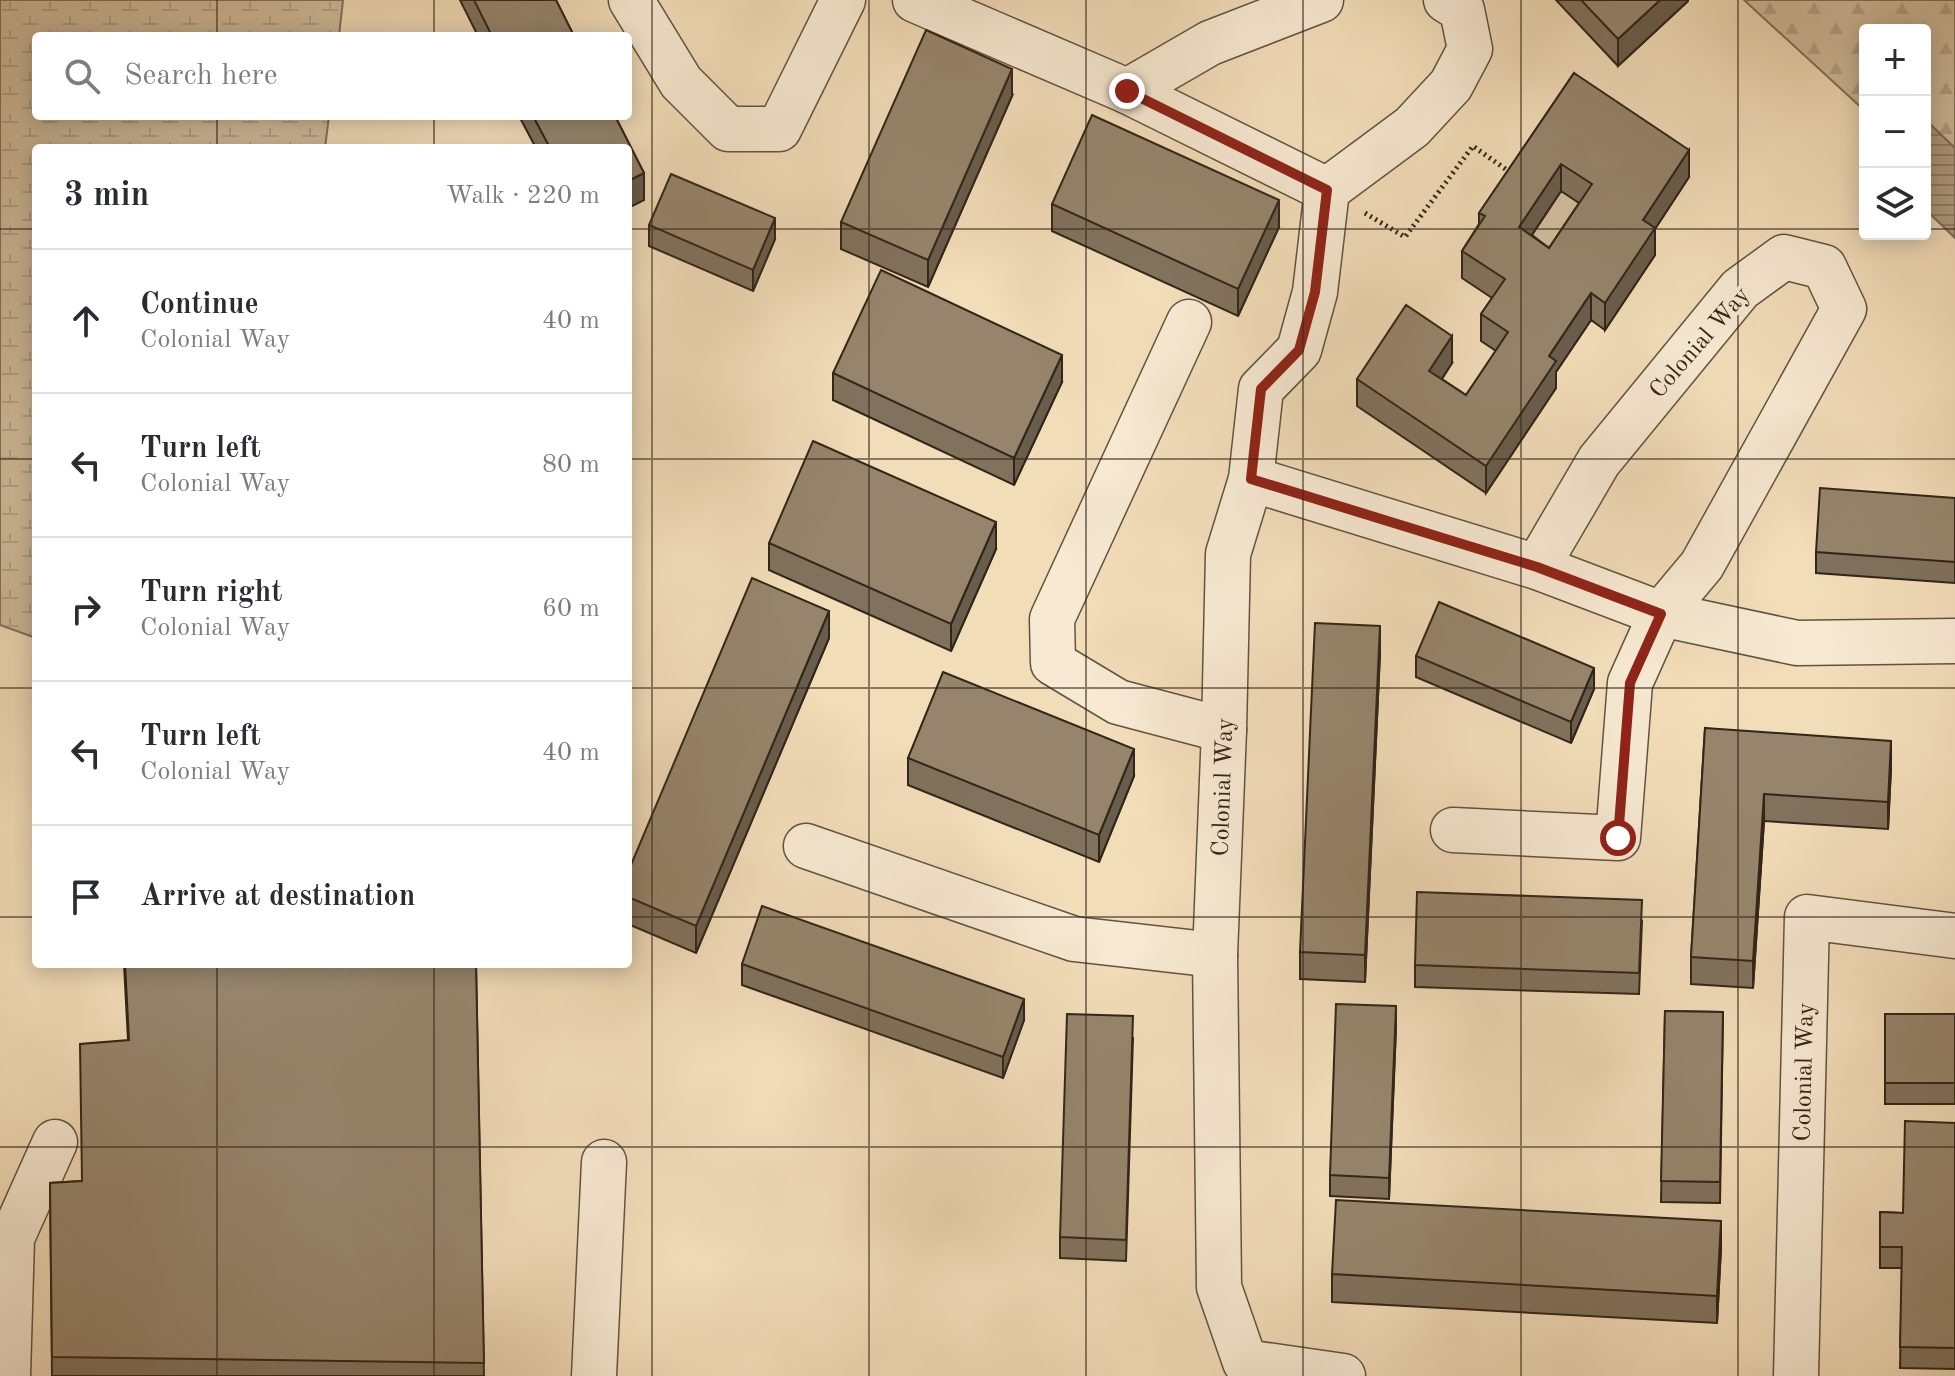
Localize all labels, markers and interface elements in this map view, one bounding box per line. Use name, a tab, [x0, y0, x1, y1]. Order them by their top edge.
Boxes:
map controls	[1859, 24, 1931, 240]
button: +	[1859, 24, 1931, 96]
search box	[32, 32, 632, 120]
icon: search	[60, 54, 104, 98]
text: Search here	[124, 61, 278, 91]
route end	[1109, 73, 1145, 109]
button: −	[1859, 96, 1931, 168]
button: layers	[1859, 168, 1931, 240]
text: 3 min	[64, 179, 149, 213]
text: Walk · 220 m	[446, 183, 600, 209]
street label: Colonial Way	[1646, 283, 1755, 404]
text: Continue	[140, 290, 259, 320]
icon: ahead	[64, 299, 108, 343]
text: 40 m	[542, 308, 600, 334]
text: Colonial Way	[140, 327, 290, 353]
text: Turn left	[140, 434, 261, 464]
icon: left	[64, 443, 108, 487]
text: 80 m	[542, 452, 600, 478]
text: Colonial Way	[140, 471, 290, 497]
text: Turn right	[140, 578, 282, 608]
icon: right	[64, 587, 108, 631]
text: 60 m	[542, 596, 600, 622]
text: Colonial Way	[140, 615, 290, 641]
street label: Colonial Way	[1210, 717, 1238, 857]
text: Turn left	[140, 722, 261, 752]
icon: left	[64, 731, 108, 775]
text: 40 m	[542, 740, 600, 766]
text: Colonial Way	[140, 759, 290, 785]
route start	[1600, 820, 1636, 856]
icon: arrive	[64, 875, 108, 919]
text: Arrive at destination	[140, 882, 415, 912]
street label: Colonial Way	[1792, 1002, 1819, 1142]

